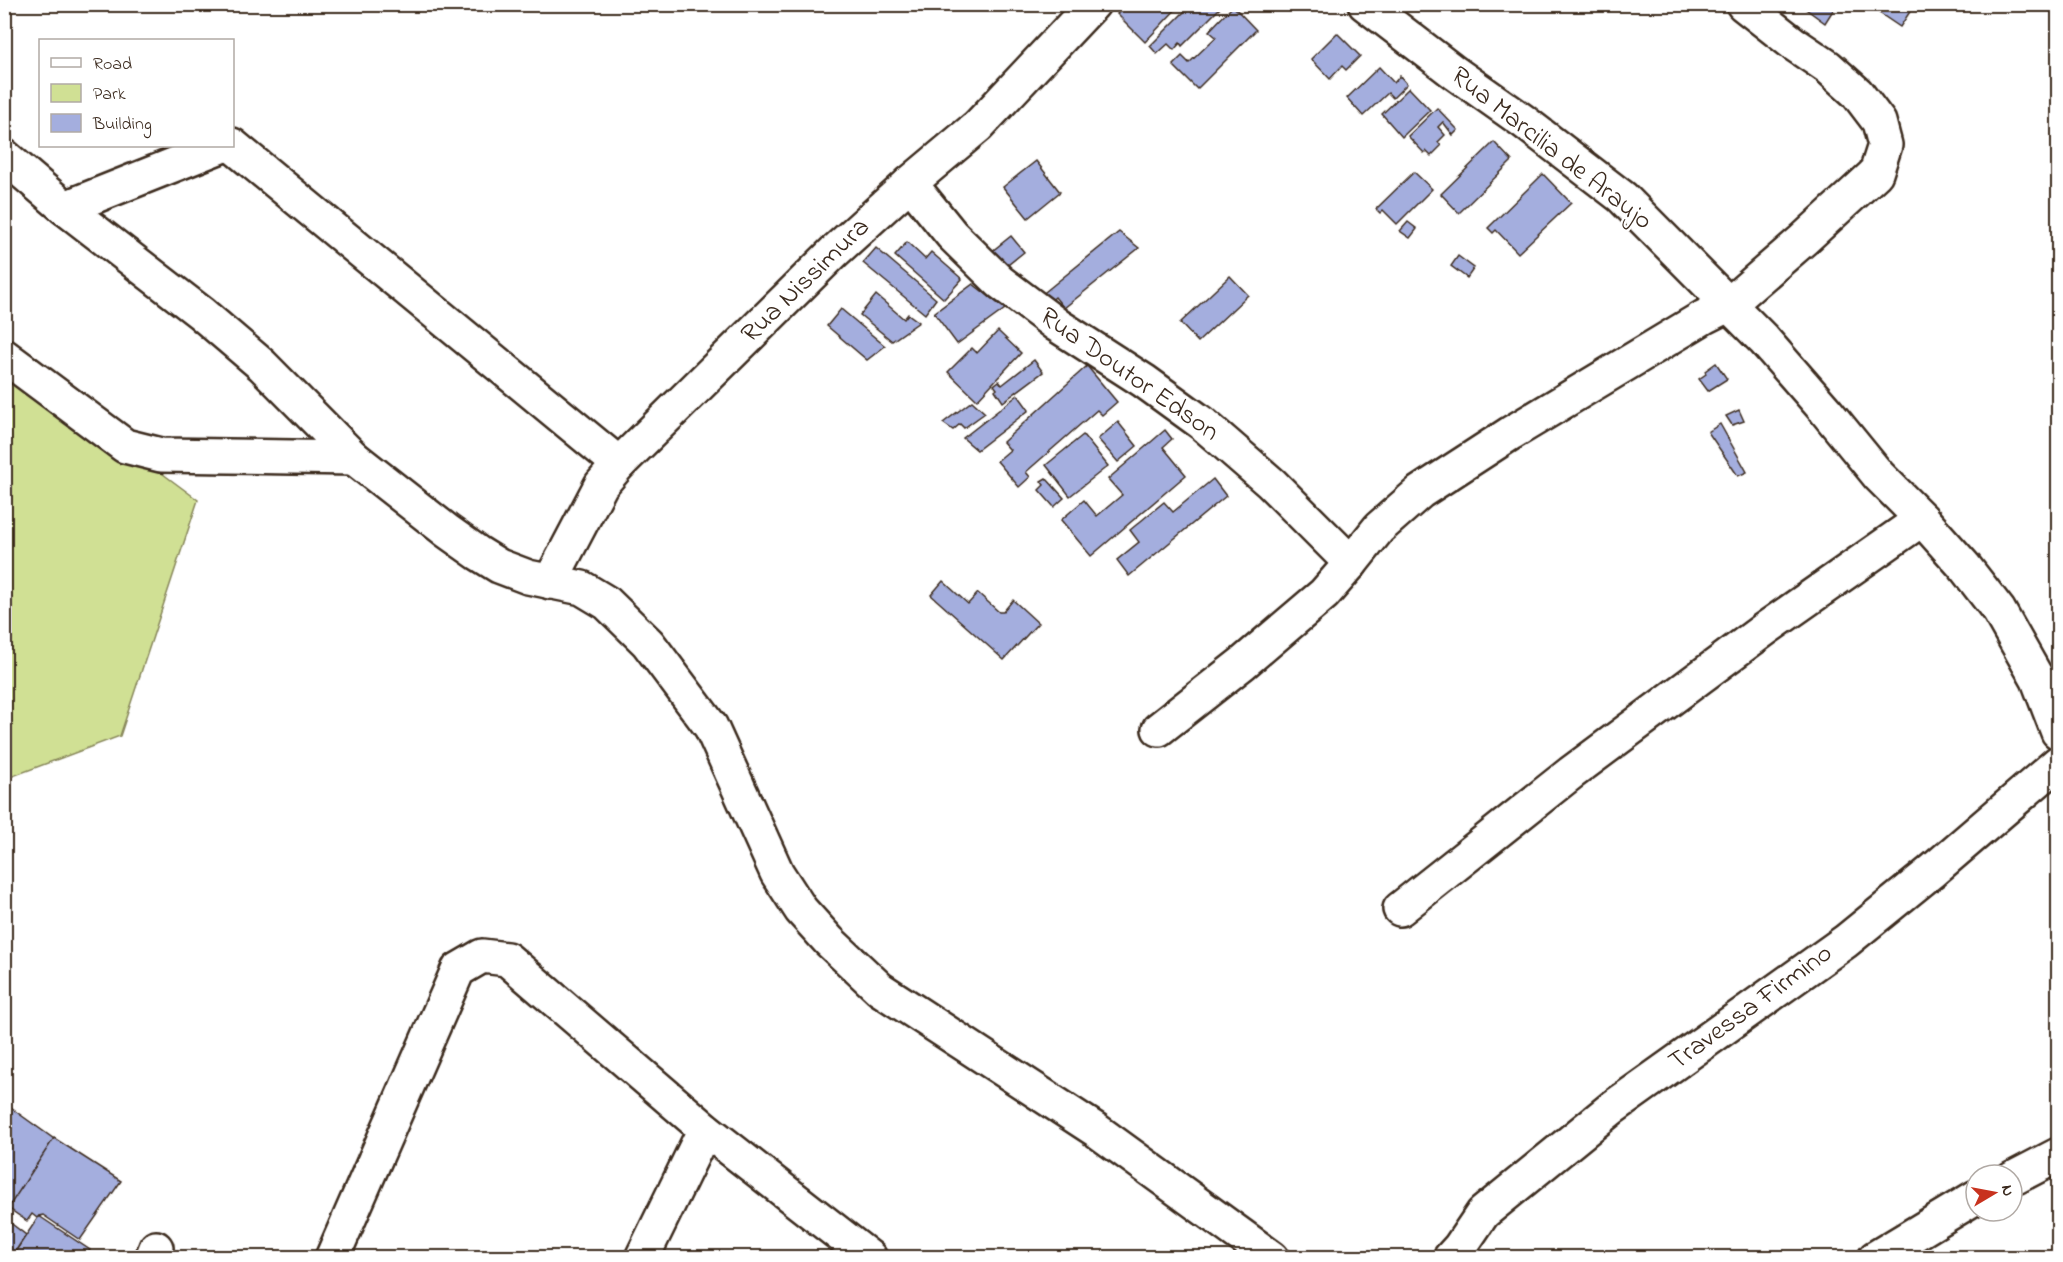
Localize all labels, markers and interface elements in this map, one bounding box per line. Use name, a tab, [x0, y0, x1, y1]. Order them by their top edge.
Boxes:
legend	[39, 39, 234, 147]
text: Road	[93, 52, 132, 78]
street label: Rua Marcilia de Araujo	[1442, 58, 1660, 240]
text: Park	[93, 82, 126, 108]
text: Building	[92, 112, 152, 139]
street label: Rua Nissimura	[733, 209, 879, 353]
street label: Rua Doutor Edson	[1031, 298, 1227, 452]
street label: Travessa Firmino	[1661, 935, 1841, 1081]
north arrow	[1964, 1163, 2024, 1223]
text: N	[1994, 1183, 2020, 1198]

